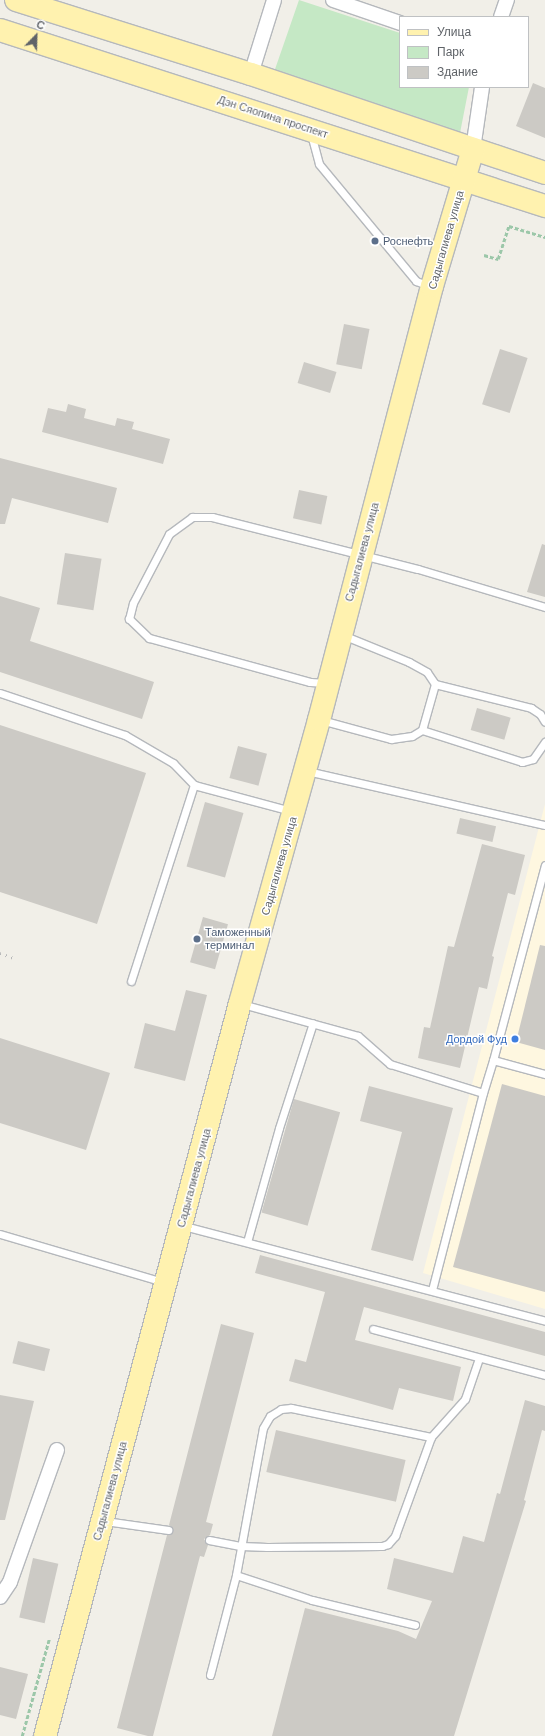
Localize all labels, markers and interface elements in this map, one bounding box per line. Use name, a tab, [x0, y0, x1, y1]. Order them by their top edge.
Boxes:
north arrow	[16, 16, 56, 56]
legend	[399, 16, 529, 88]
text: С	[34, 17, 47, 33]
text: Улица	[437, 24, 471, 40]
text: Парк	[437, 44, 464, 60]
text: Здание	[437, 64, 478, 80]
street label: Дэн Сяопина проспект	[216, 93, 330, 141]
street label: Садыгалиева улица	[426, 189, 466, 291]
place label: Роснефть	[383, 234, 433, 248]
marker: Роснефть	[370, 236, 380, 246]
street label: Садыгалиева улица	[342, 501, 382, 603]
street label: Садыгалиева улица	[259, 815, 299, 917]
place label: Таможенный терминал	[205, 926, 271, 952]
marker: Таможенный терминал	[192, 934, 202, 944]
place label: Дордой Фуд	[446, 1032, 507, 1046]
marker: Дордой Фуд	[510, 1034, 520, 1044]
street label: Садыгалиева улица	[174, 1127, 214, 1229]
street label: Садыгалиева улица	[90, 1440, 130, 1542]

